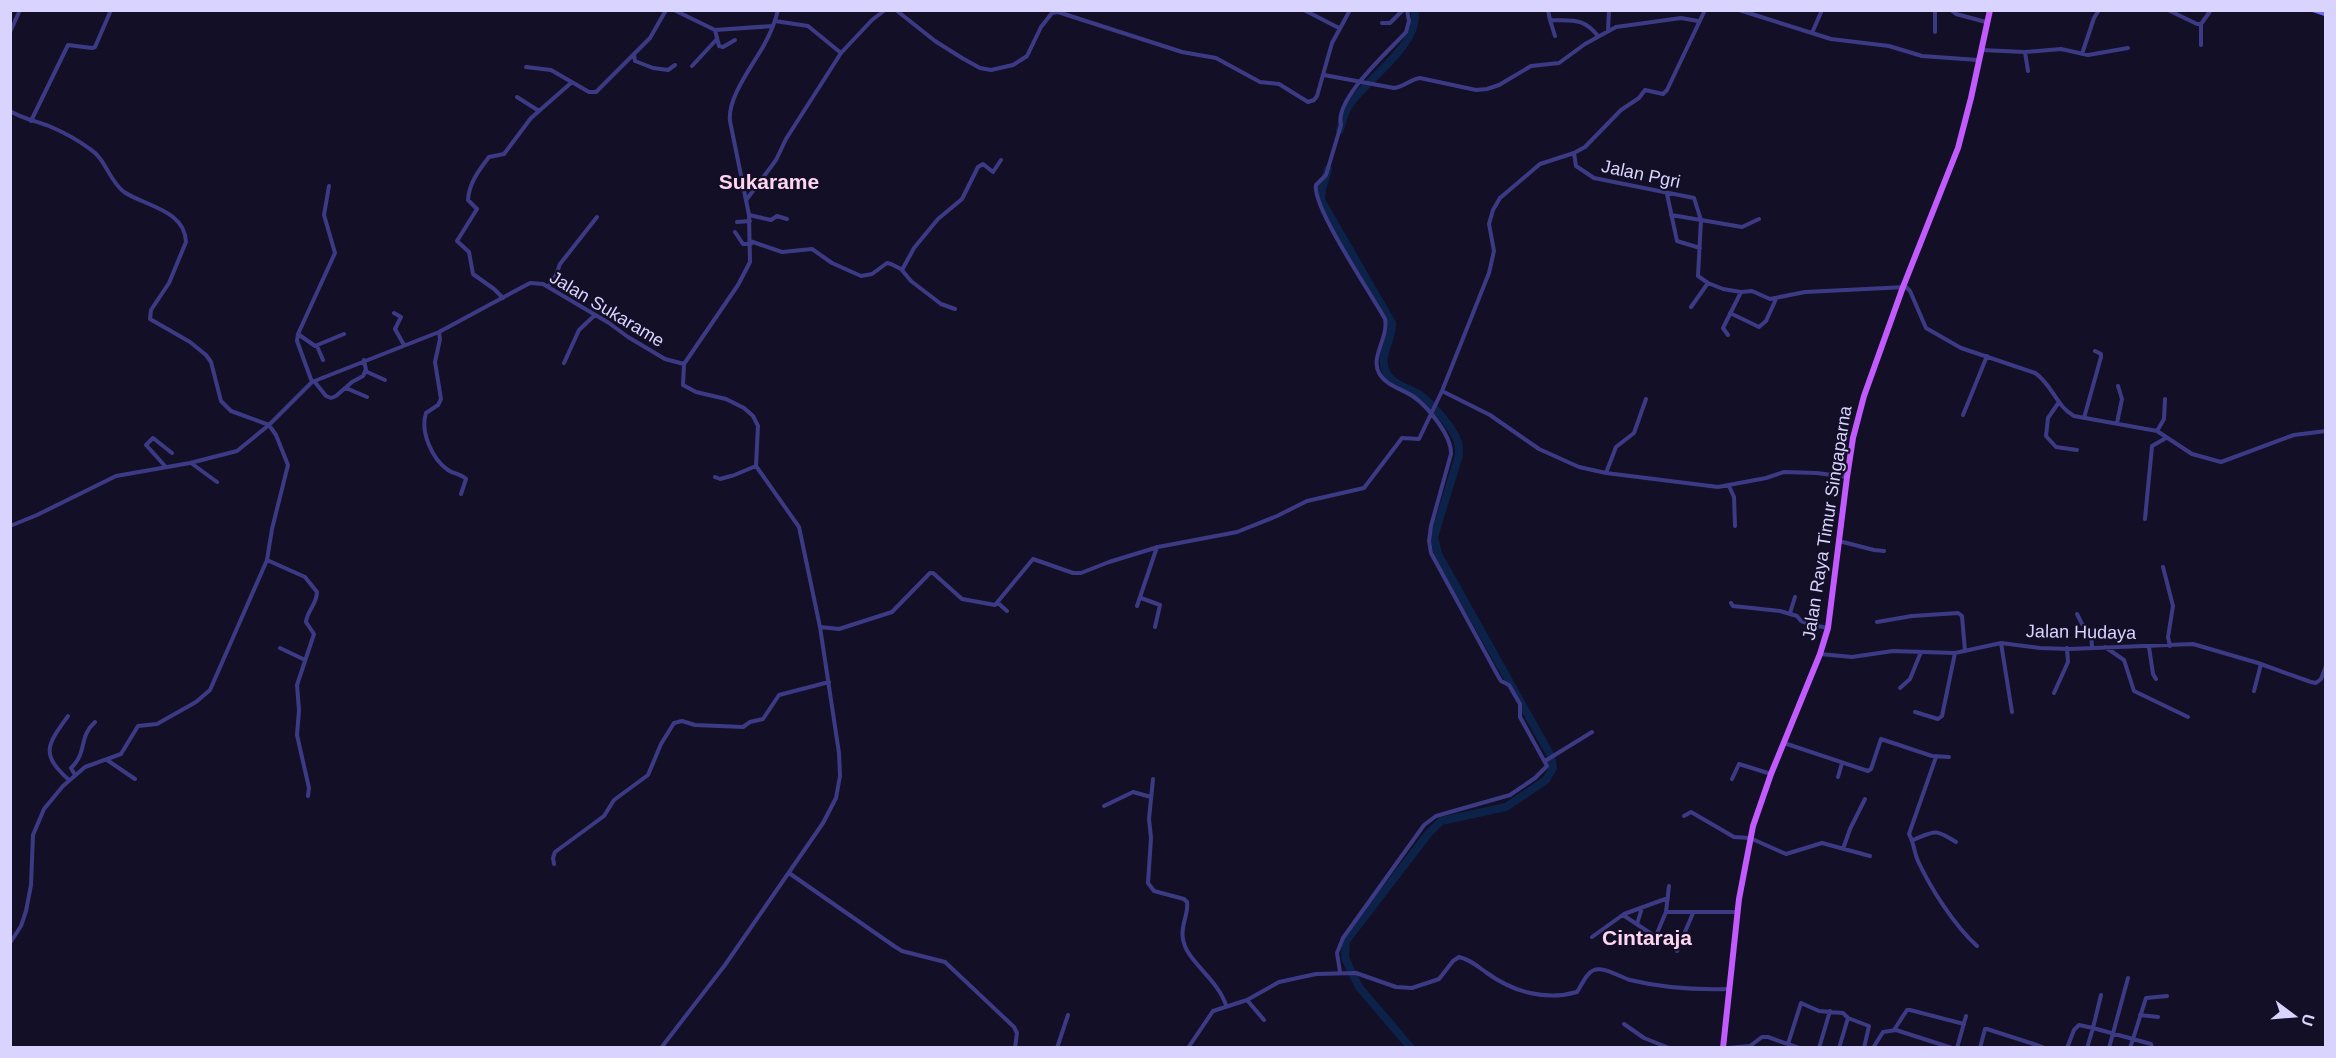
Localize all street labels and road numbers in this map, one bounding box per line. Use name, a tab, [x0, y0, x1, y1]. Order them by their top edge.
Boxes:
street label: Jalan Pgri	[1600, 156, 1682, 192]
street label: Jalan Sukarame	[546, 267, 668, 351]
street label: Jalan Raya Timur Singaparna	[1799, 403, 1856, 642]
street label: Jalan Hudaya	[2026, 621, 2137, 643]

